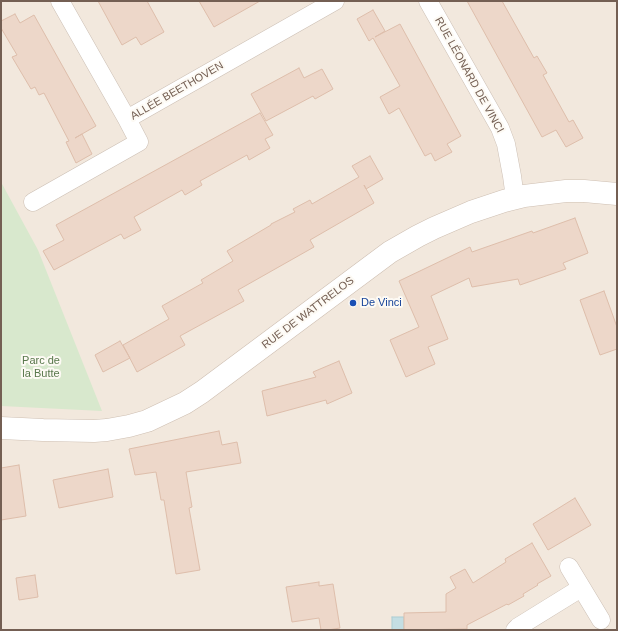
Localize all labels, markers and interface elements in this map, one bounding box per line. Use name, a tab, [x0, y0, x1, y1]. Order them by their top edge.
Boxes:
street label: RUE LÉONARD DE VINCI	[432, 15, 506, 135]
street label: ALLÉE BEETHOVEN	[128, 59, 226, 123]
street label: RUE DE WATTRELOS	[259, 274, 357, 352]
place label: De Vinci	[361, 296, 402, 310]
marker: De Vinci	[348, 298, 358, 308]
park label: Parc de la Butte	[22, 354, 60, 380]

